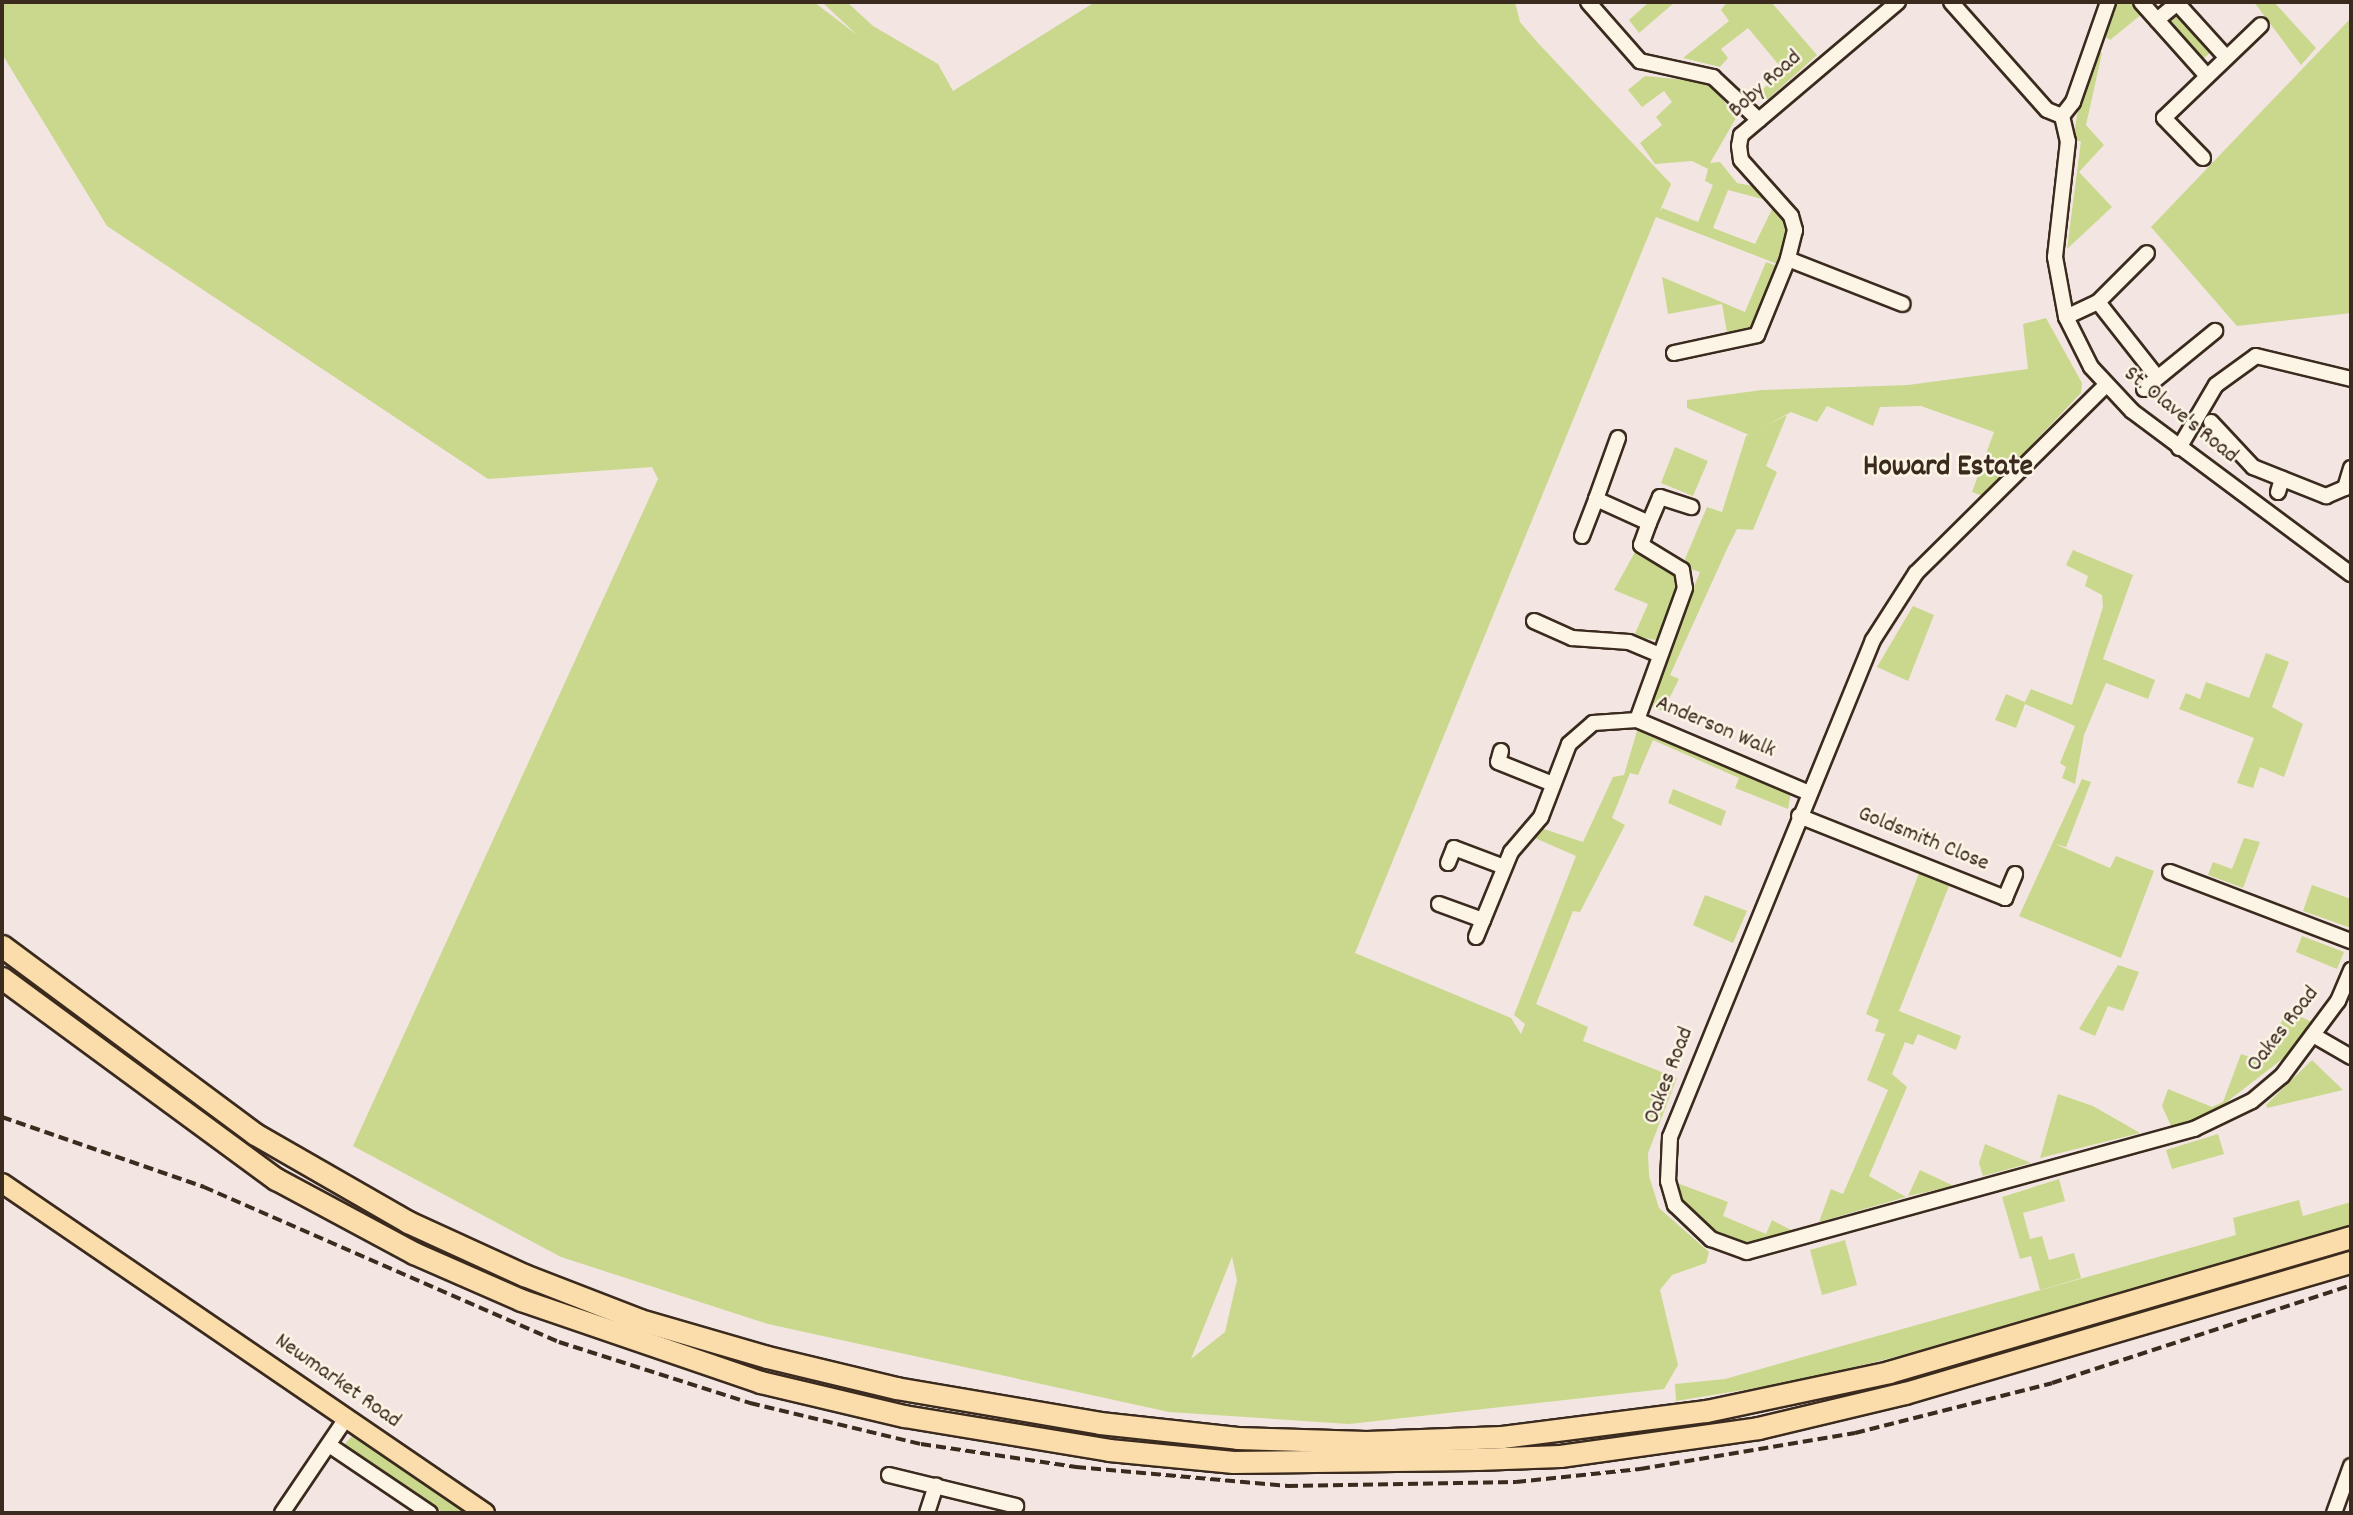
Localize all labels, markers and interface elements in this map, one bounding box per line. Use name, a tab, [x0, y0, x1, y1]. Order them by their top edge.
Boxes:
street label: Boby Road	[1724, 45, 1808, 125]
street label: St. Olave's Road	[2117, 361, 2243, 471]
district label: Howard Estate	[1863, 451, 2033, 487]
street label: Anderson Walk	[1651, 690, 1779, 766]
street label: Goldsmith Close	[1853, 801, 1993, 879]
street label: Oakes Road	[2242, 982, 2326, 1078]
street label: Oakes Road	[1639, 1024, 1701, 1128]
street label: Newmarket Road	[269, 1328, 405, 1436]

